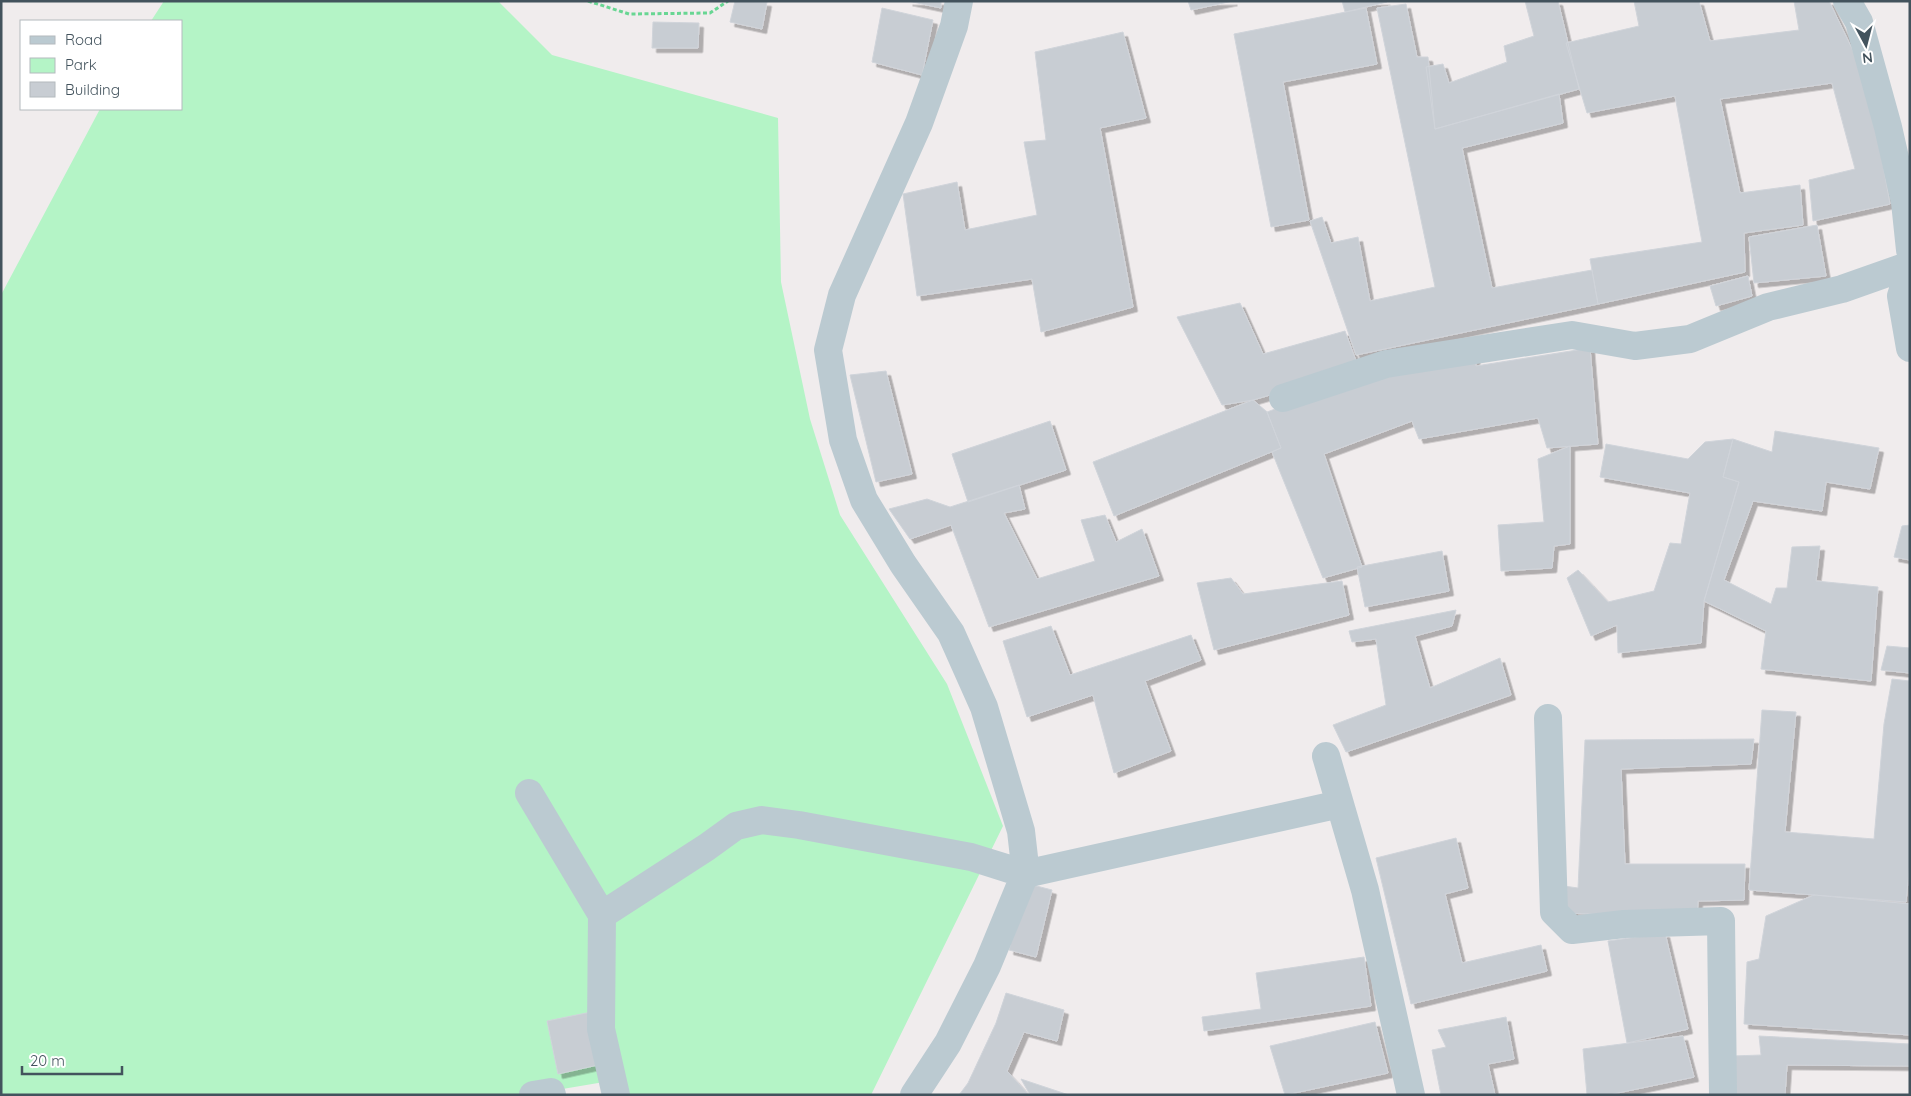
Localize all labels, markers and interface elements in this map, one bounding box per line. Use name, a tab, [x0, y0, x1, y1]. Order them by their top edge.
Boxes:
legend	[20, 20, 182, 110]
north arrow	[1841, 20, 1891, 70]
text: Road	[65, 30, 102, 49]
text: N	[1861, 48, 1874, 67]
text: Park	[65, 55, 97, 74]
text: Building	[65, 80, 120, 99]
scale bar	[22, 1044, 122, 1076]
text: 20 m	[30, 1051, 65, 1070]

